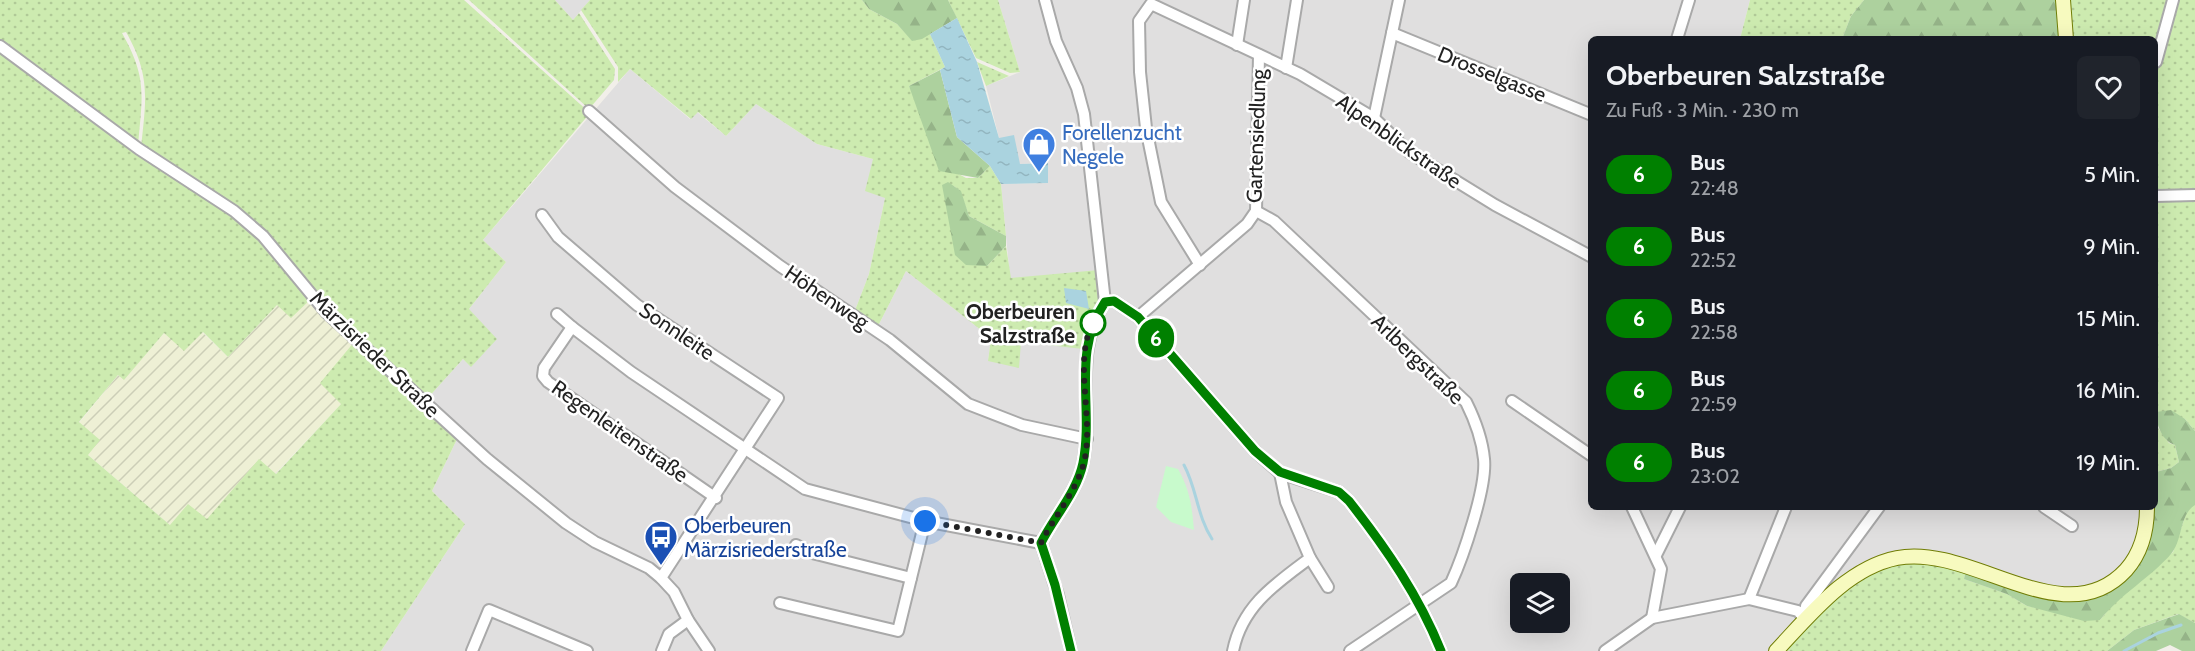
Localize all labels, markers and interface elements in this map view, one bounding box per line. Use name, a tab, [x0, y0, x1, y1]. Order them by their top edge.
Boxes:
street label: Drosselgasse	[1434, 41, 1550, 107]
button: heart	[2077, 56, 2140, 119]
text: Oberbeuren Salzstraße	[1606, 58, 1885, 92]
street label: Gartensiedlung	[1241, 68, 1271, 203]
street label: Alpenblickstraße	[1332, 89, 1467, 194]
text: Zu Fuß · 3 Min. · 230 m	[1606, 98, 1799, 122]
place label: Forellenzucht Negele	[1062, 120, 1182, 169]
shop icon: Forellenzucht Negele	[1021, 126, 1057, 173]
text: Bus	[1690, 149, 1725, 176]
text: 5 Min.	[2084, 161, 2140, 188]
text: 6	[1633, 162, 1645, 187]
text: 22:48	[1690, 176, 1739, 200]
text: Bus	[1690, 221, 1725, 248]
text: 9 Min.	[2083, 233, 2140, 260]
text: 6	[1633, 234, 1645, 259]
text: 22:52	[1690, 248, 1736, 272]
street label: Höhenweg	[780, 260, 874, 335]
street label: Märzisrieder Straße	[305, 286, 445, 422]
text: Bus	[1690, 293, 1725, 320]
street label: Sonnleite	[635, 297, 719, 365]
place label: Oberbeuren Salzstraße	[966, 299, 1075, 348]
text: 15 Min.	[2077, 305, 2140, 332]
text: 6	[1633, 306, 1645, 331]
street label: Arlbergstraße	[1367, 309, 1470, 409]
marker: Oberbeuren Salzstraße	[1080, 310, 1106, 336]
line badge: 6	[1136, 318, 1176, 358]
text: 22:58	[1690, 320, 1738, 344]
text: 6	[1150, 326, 1162, 351]
text: Bus	[1690, 365, 1725, 392]
street label: Regenleitenstraße	[547, 375, 693, 487]
text: 16 Min.	[2076, 377, 2140, 404]
text: 6	[1633, 378, 1645, 403]
text: 22:59	[1690, 392, 1737, 416]
text: Bus	[1690, 437, 1725, 464]
text: 19 Min.	[2076, 449, 2140, 476]
text: 6	[1633, 450, 1645, 475]
text: 23:02	[1690, 464, 1740, 488]
your location	[910, 506, 940, 536]
place label: Oberbeuren Märzisriederstraße	[684, 513, 847, 562]
bus stop icon: Oberbeuren Märzisriederstraße	[643, 519, 679, 566]
map controls	[1510, 573, 1570, 633]
button: layers	[1510, 573, 1570, 633]

